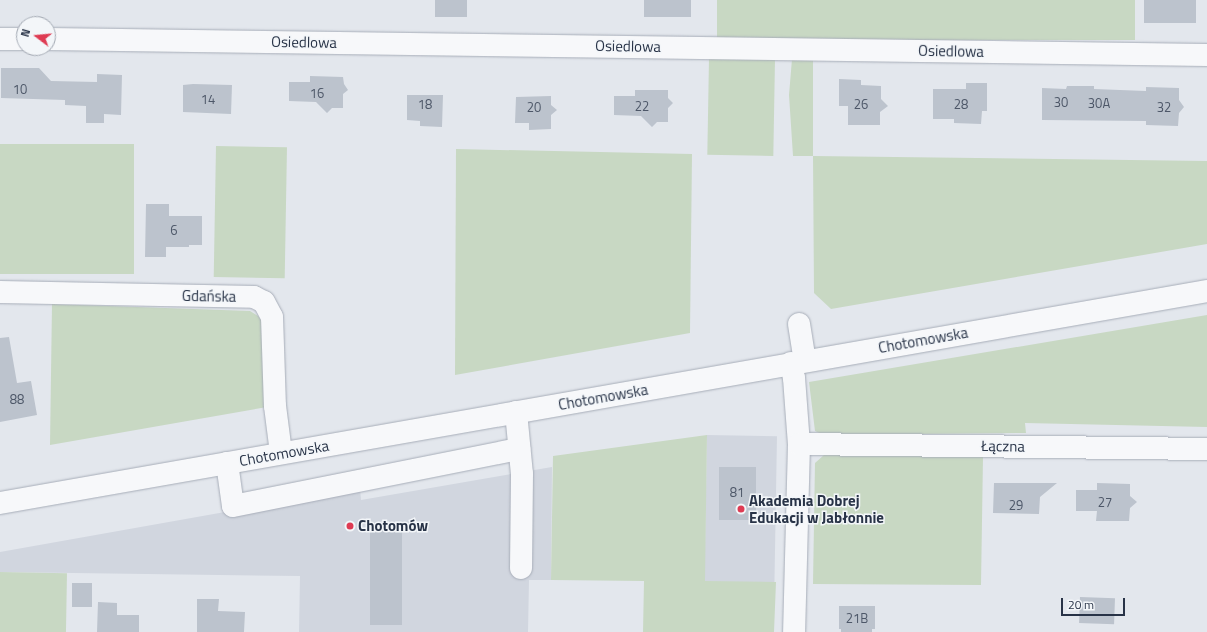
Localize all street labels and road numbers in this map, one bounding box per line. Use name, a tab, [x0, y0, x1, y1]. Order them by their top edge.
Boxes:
street label: Osiedlowa	[271, 32, 337, 52]
street label: Osiedlowa	[595, 36, 661, 56]
street label: Osiedlowa	[918, 41, 984, 61]
street label: Gdańska	[182, 287, 236, 305]
street label: Chotomowska	[877, 323, 969, 357]
street label: Chotomowska	[557, 380, 649, 414]
street label: Chotomowska	[238, 436, 330, 470]
street label: Łączna	[981, 437, 1025, 455]

